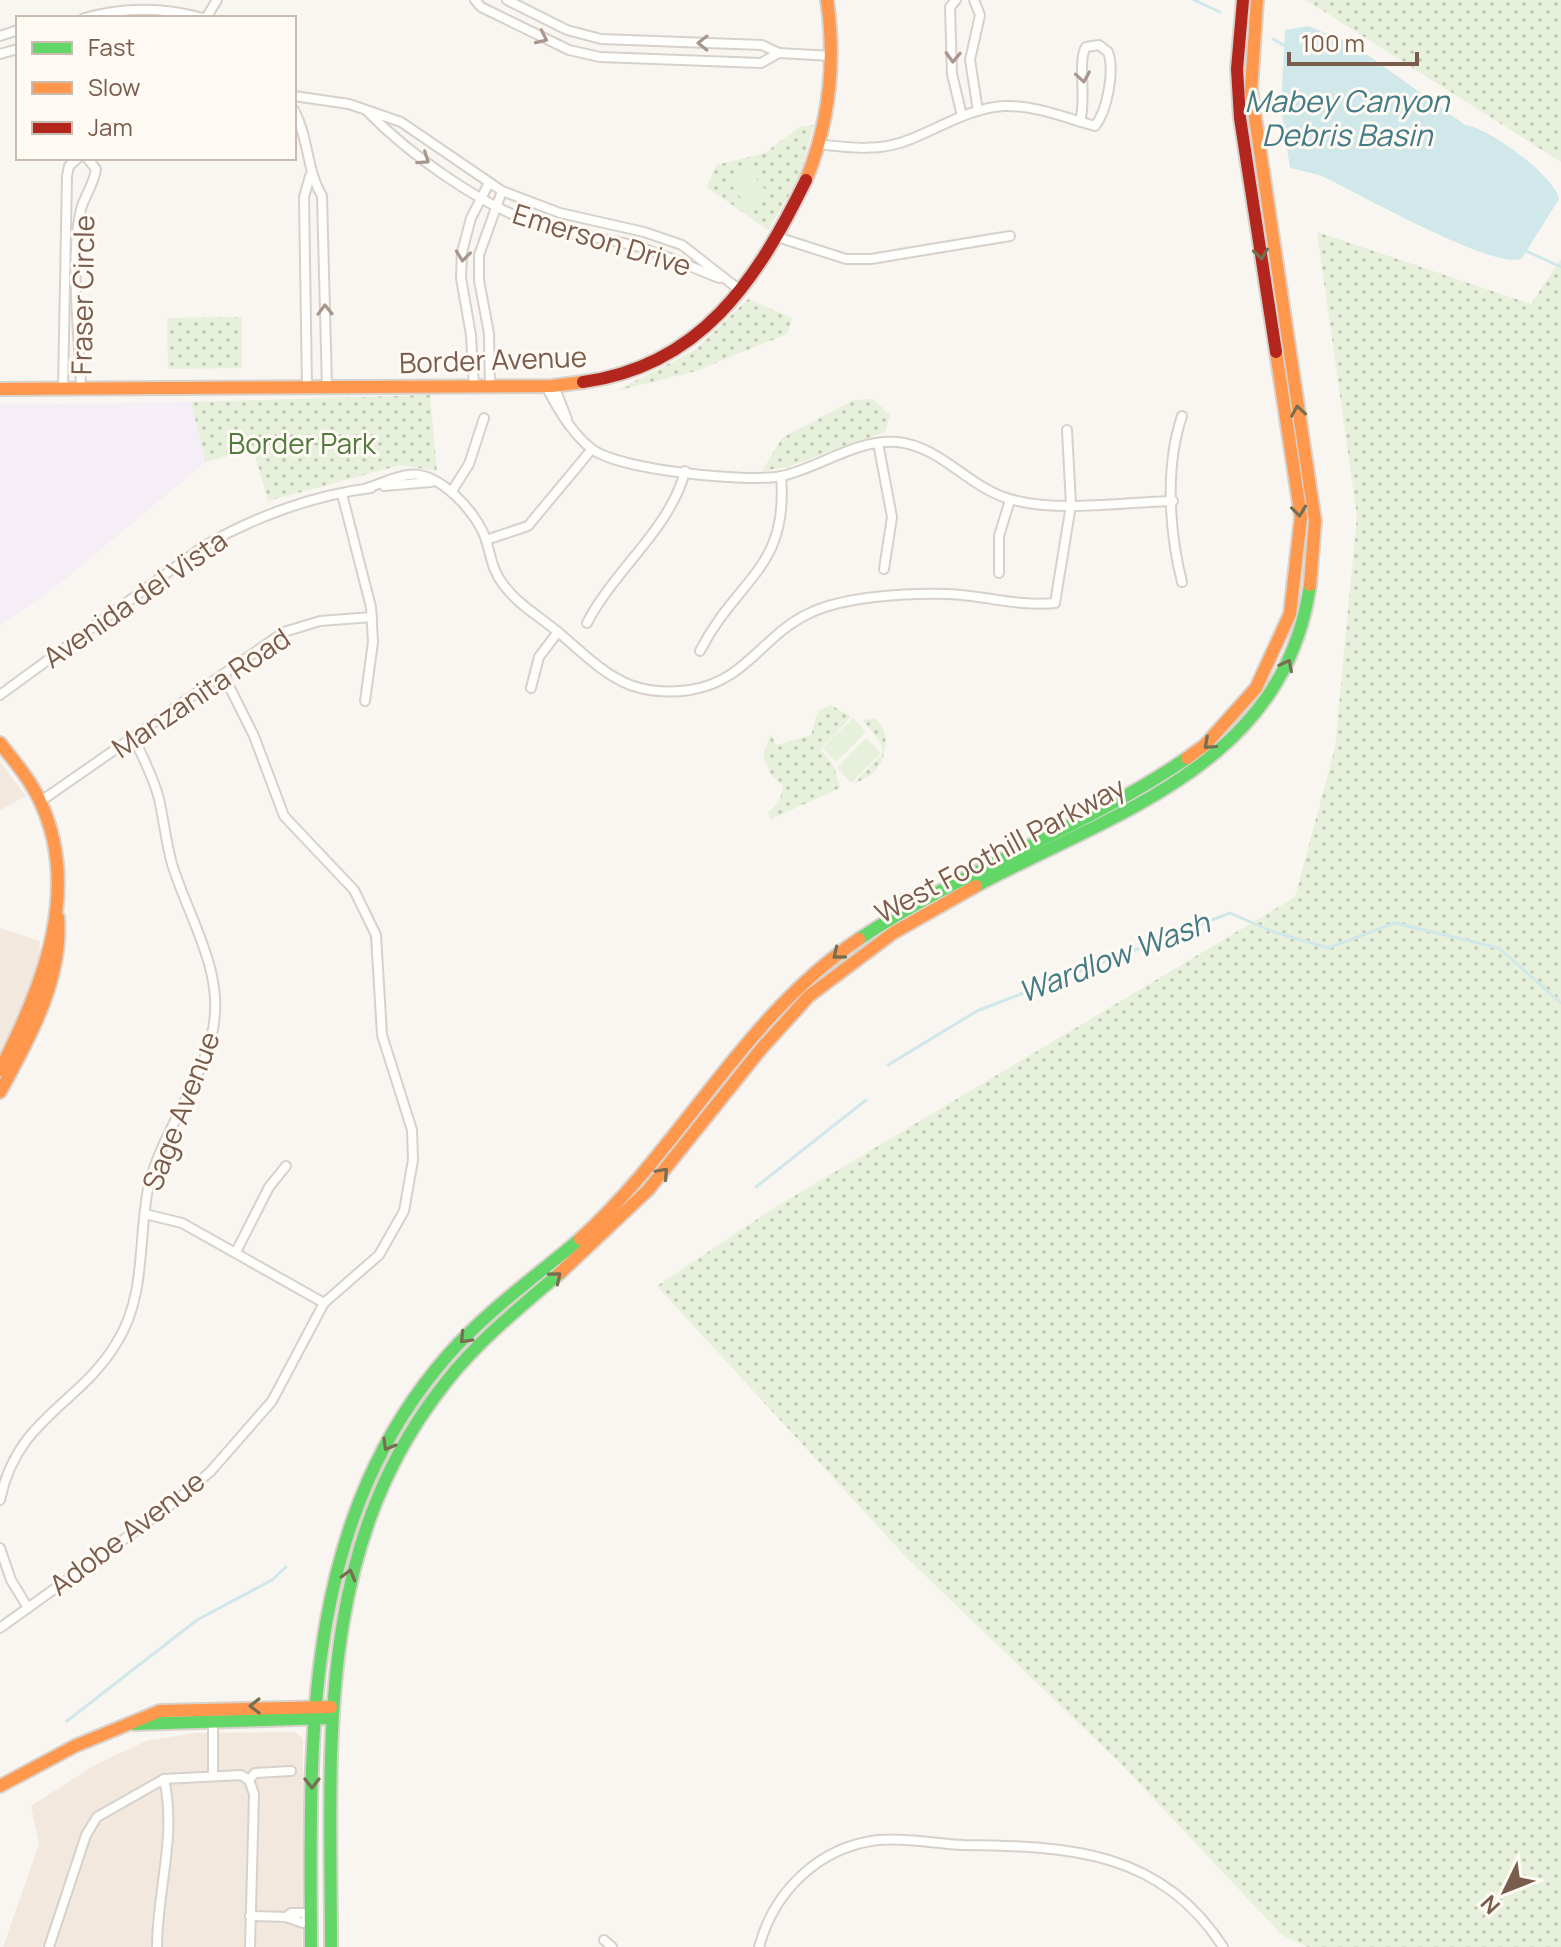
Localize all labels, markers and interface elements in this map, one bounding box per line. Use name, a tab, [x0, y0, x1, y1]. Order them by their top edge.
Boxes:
legend	[16, 16, 296, 160]
scale bar	[1289, 16, 1417, 66]
text: 100 m	[1301, 26, 1365, 59]
one-way arrow	[534, 28, 549, 44]
text: Fast	[88, 30, 135, 63]
one-way arrow	[696, 34, 709, 52]
one-way arrow	[944, 51, 961, 64]
text: Slow	[88, 70, 141, 103]
one-way arrow	[1074, 70, 1091, 84]
water label: Mabey Canyon Debris Basin	[1245, 80, 1451, 155]
text: Jam	[88, 110, 133, 143]
one-way arrow	[415, 149, 430, 164]
street label: Emerson Drive	[509, 194, 696, 284]
street label: Fraser Circle	[62, 214, 102, 375]
one-way arrow	[1252, 247, 1269, 261]
one-way arrow	[455, 250, 472, 263]
one-way arrow	[316, 303, 333, 316]
street label: Border Avenue	[398, 337, 588, 381]
one-way arrow	[1290, 404, 1307, 418]
park label: Border Park	[228, 424, 377, 462]
one-way arrow	[1291, 505, 1308, 518]
street label: Avenida del Vista	[35, 521, 234, 676]
street label: Manzanita Road	[104, 618, 297, 766]
one-way arrow	[1277, 659, 1292, 674]
one-way arrow	[1204, 734, 1219, 748]
street label: West Foothill Parkway	[868, 767, 1131, 931]
water label: Wardlow Wash	[1012, 901, 1216, 1012]
one-way arrow	[832, 945, 847, 959]
street label: Sage Avenue	[132, 1026, 228, 1196]
one-way arrow	[654, 1168, 668, 1183]
one-way arrow	[547, 1272, 561, 1287]
one-way arrow	[459, 1329, 474, 1343]
one-way arrow	[383, 1437, 398, 1452]
street label: Adobe Avenue	[41, 1461, 212, 1603]
one-way arrow	[340, 1568, 356, 1582]
one-way arrow	[248, 1698, 261, 1715]
one-way arrow	[303, 1777, 321, 1790]
north arrow	[1465, 1851, 1545, 1931]
text: N	[1474, 1889, 1507, 1921]

